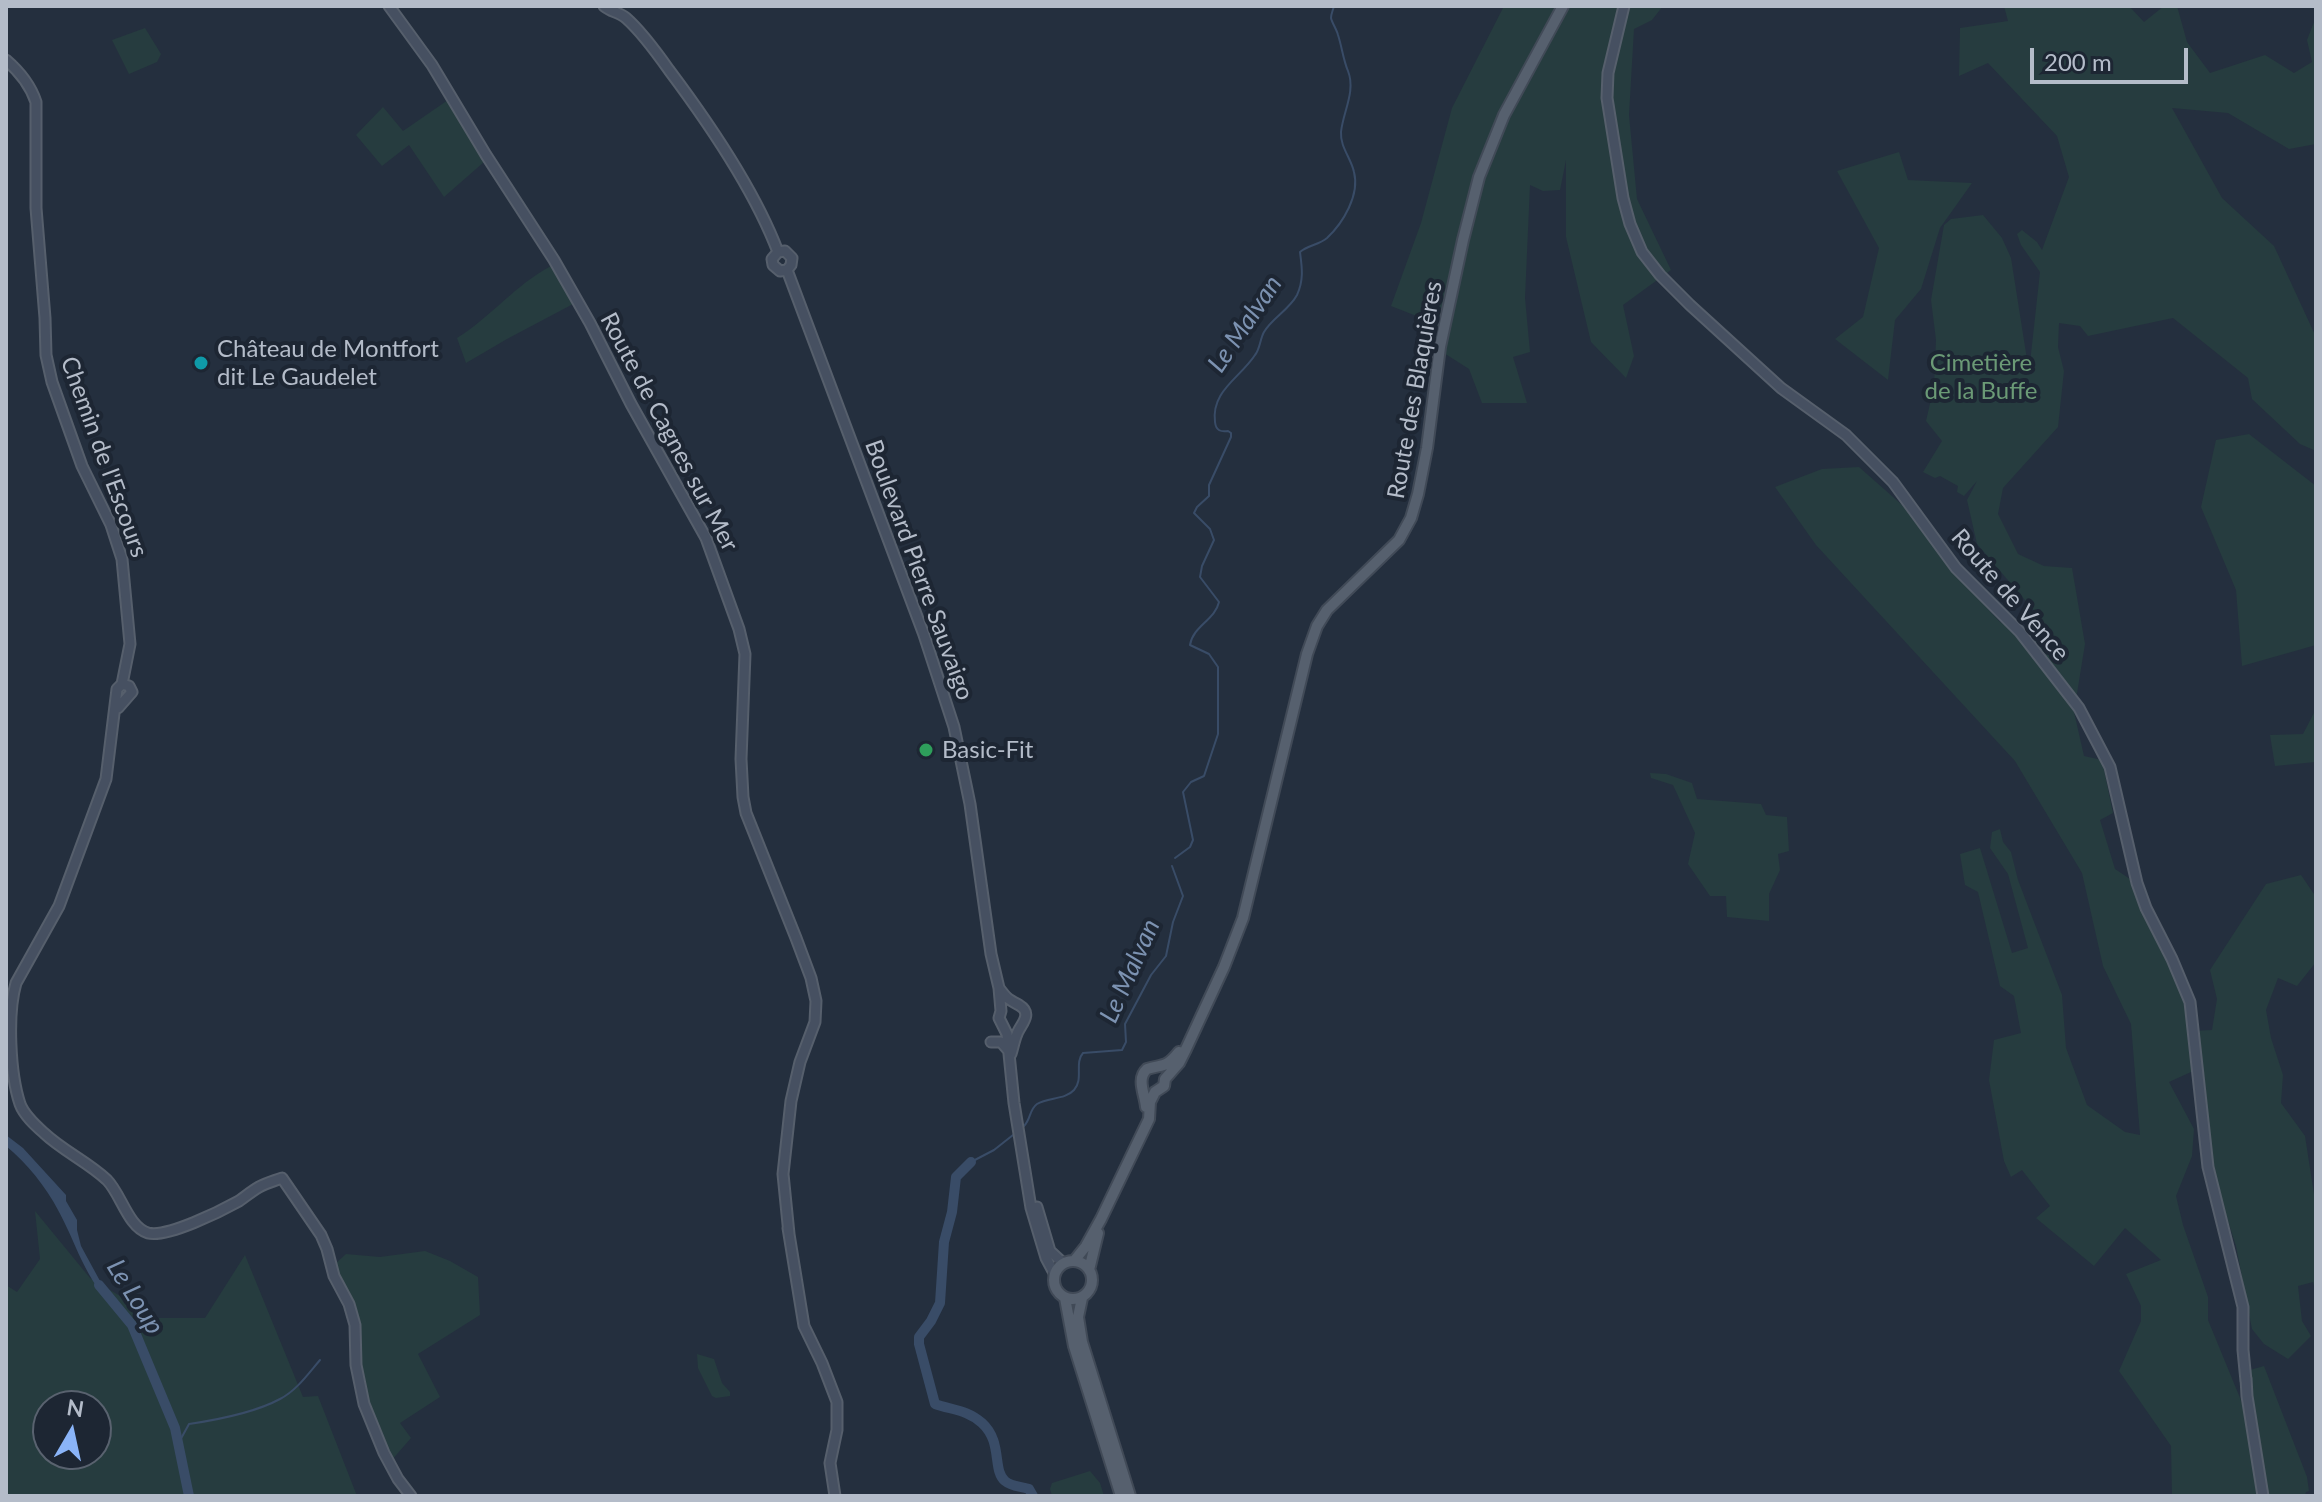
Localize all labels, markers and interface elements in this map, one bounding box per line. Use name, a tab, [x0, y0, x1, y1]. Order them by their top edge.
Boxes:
scale bar	[2034, 32, 2192, 82]
text: 200 m	[2044, 47, 2112, 76]
water label: Le Malvan	[1201, 270, 1289, 378]
street label: Route des Blaquières	[1382, 279, 1448, 501]
street label: Route de Cagnes sur Mer	[594, 308, 744, 556]
place label: Château de Montfort dit Le Gaudelet	[217, 335, 439, 391]
park label: Cimetière de la Buffe	[1925, 349, 2037, 405]
street label: Chemin de l'Escours	[54, 353, 154, 561]
marker: Château de Montfort dit Le Gaudelet	[192, 354, 210, 372]
street label: Boulevard Pierre Sauvaigo	[858, 436, 980, 704]
street label: Route de Vence	[1945, 523, 2075, 667]
place label: Basic-Fit	[942, 736, 1033, 764]
marker: Basic-Fit	[917, 741, 935, 759]
water label: Le Malvan	[1093, 914, 1167, 1028]
water label: Le Loup	[100, 1254, 170, 1340]
north arrow	[32, 1390, 112, 1470]
text: N	[65, 1393, 86, 1422]

